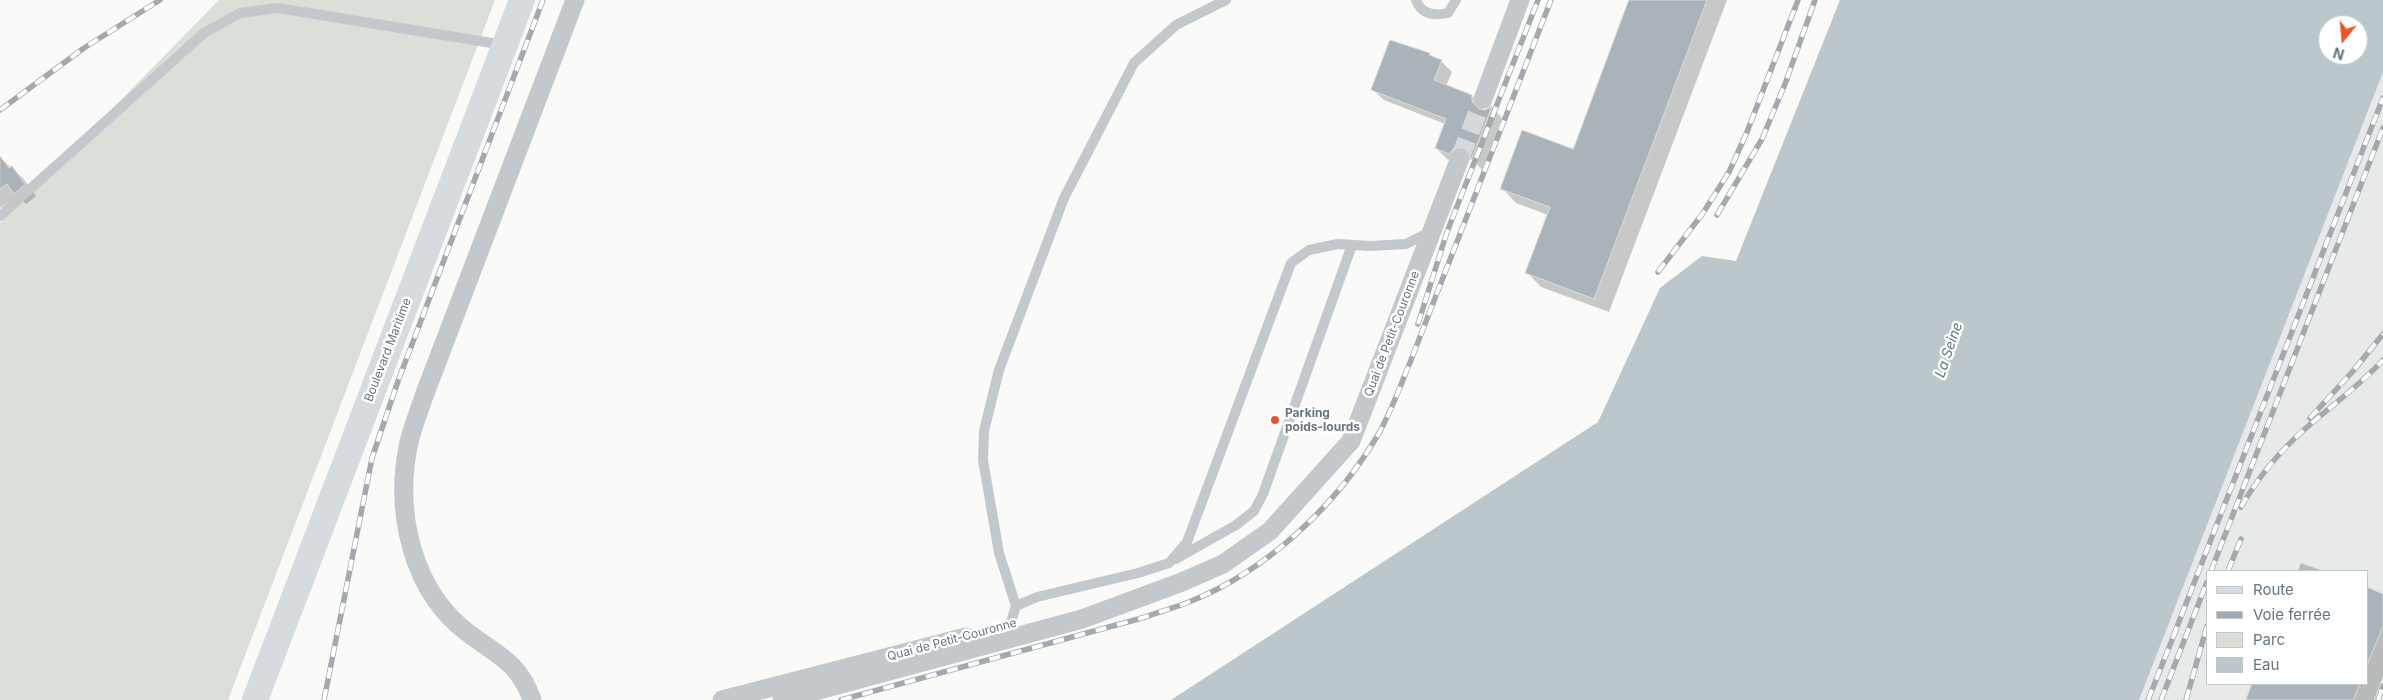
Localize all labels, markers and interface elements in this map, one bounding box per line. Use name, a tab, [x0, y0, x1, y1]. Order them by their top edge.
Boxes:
north arrow	[2318, 15, 2368, 65]
text: N	[2331, 44, 2346, 64]
street label: Quai de Petit-Couronne	[1361, 269, 1423, 399]
street label: Boulevard Maritime	[362, 296, 414, 404]
water label: La Seine	[1932, 320, 1966, 380]
place label: Parking poids-lourds	[1285, 406, 1360, 434]
marker: Parking poids-lourds	[1269, 414, 1281, 426]
legend	[2206, 570, 2368, 685]
text: Route	[2253, 580, 2294, 599]
text: Voie ferrée	[2253, 605, 2331, 624]
street label: Quai de Petit-Couronne	[886, 616, 1018, 664]
text: Parc	[2253, 630, 2285, 649]
text: Eau	[2253, 655, 2279, 674]

